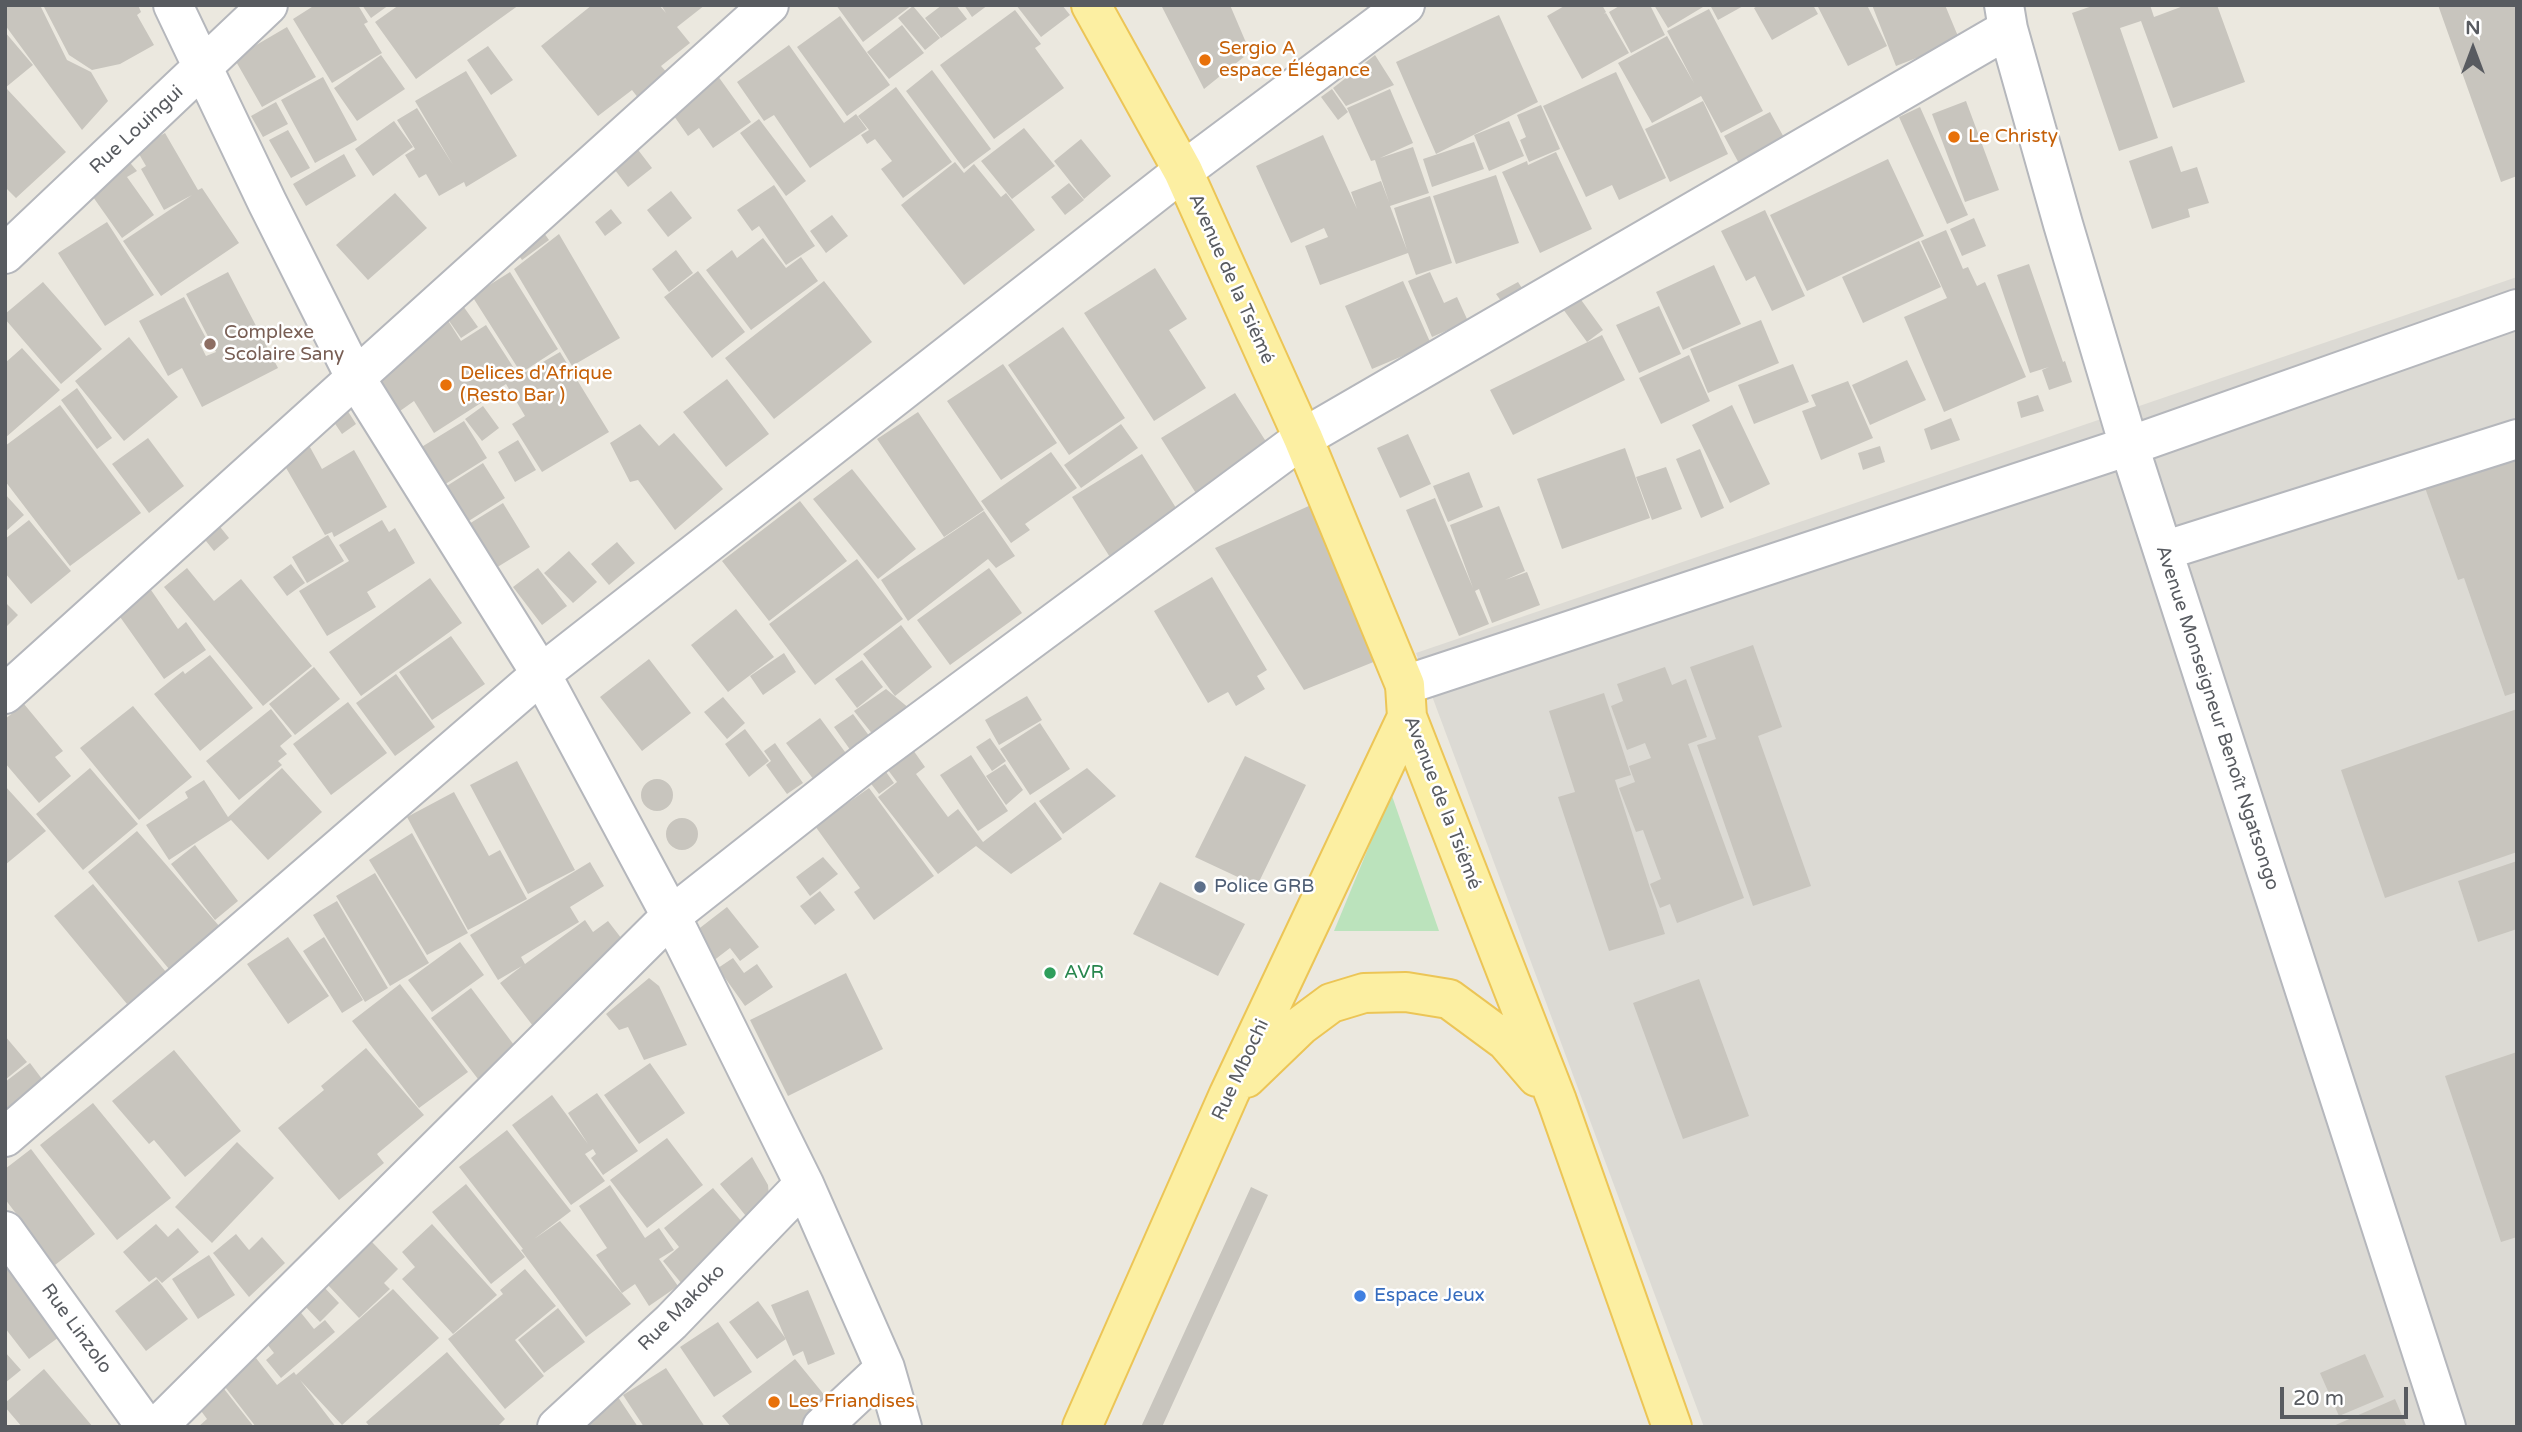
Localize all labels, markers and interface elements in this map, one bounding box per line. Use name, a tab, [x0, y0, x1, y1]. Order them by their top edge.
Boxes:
north arrow	[2438, 14, 2508, 84]
text: N	[2465, 17, 2481, 39]
place label: Sergio A espace Élégance	[1219, 38, 1370, 82]
marker: Sergio A espace Élégance	[1197, 52, 1213, 68]
street label: Rue Louingui	[86, 81, 188, 179]
place label: Le Christy	[1968, 126, 2058, 148]
marker: Le Christy	[1946, 129, 1962, 145]
street label: Avenue de la Tsiémé	[1183, 190, 1279, 368]
place label: Complexe Scolaire Sany	[224, 322, 344, 366]
marker: Complexe Scolaire Sany	[202, 336, 218, 352]
place label: Delices d'Afrique (Resto Bar )	[460, 363, 613, 407]
marker: Delices d'Afrique (Resto Bar )	[438, 377, 454, 393]
street label: Avenue Monseigneur Benoît Ngatsongo	[2150, 543, 2284, 893]
street label: Avenue de la Tsiémé	[1398, 713, 1486, 893]
place label: Police GRB	[1214, 876, 1314, 898]
marker: Police GRB	[1192, 879, 1208, 895]
place label: AVR	[1064, 962, 1104, 984]
marker: AVR	[1042, 965, 1058, 981]
street label: Rue Mbochi	[1208, 1016, 1274, 1124]
street label: Rue Makoko	[634, 1260, 730, 1356]
street label: Rue Linzolo	[36, 1280, 116, 1378]
place label: Espace Jeux	[1374, 1285, 1485, 1307]
marker: Espace Jeux	[1352, 1288, 1368, 1304]
scale bar	[2284, 1372, 2412, 1416]
text: 20 m	[2293, 1386, 2344, 1411]
place label: Les Friandises	[788, 1391, 915, 1413]
marker: Les Friandises	[766, 1394, 782, 1410]

